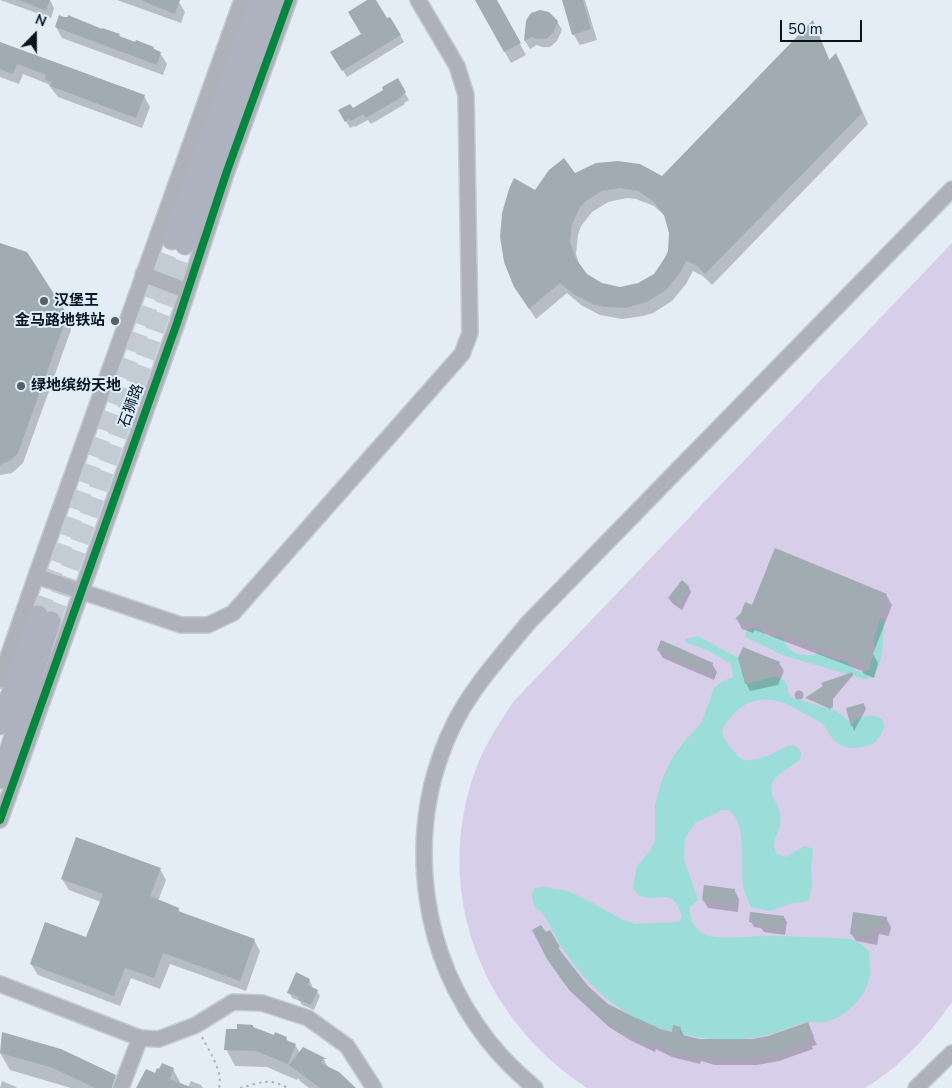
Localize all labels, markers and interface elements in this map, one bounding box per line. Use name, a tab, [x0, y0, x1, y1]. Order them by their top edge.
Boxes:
north arrow	[10, 10, 60, 60]
text: N	[32, 10, 49, 31]
scale bar	[782, 10, 864, 42]
text: 50 m	[788, 19, 823, 39]
place label: 汉堡王	[54, 292, 99, 310]
marker: 汉堡王	[38, 295, 50, 307]
place label: 金马路地铁站	[15, 312, 105, 330]
marker: 金马路地铁站	[109, 315, 121, 327]
place label: 绿地缤纷天地	[31, 377, 121, 395]
marker: 绿地缤纷天地	[15, 380, 27, 392]
street label: 石狮路	[116, 382, 148, 430]

